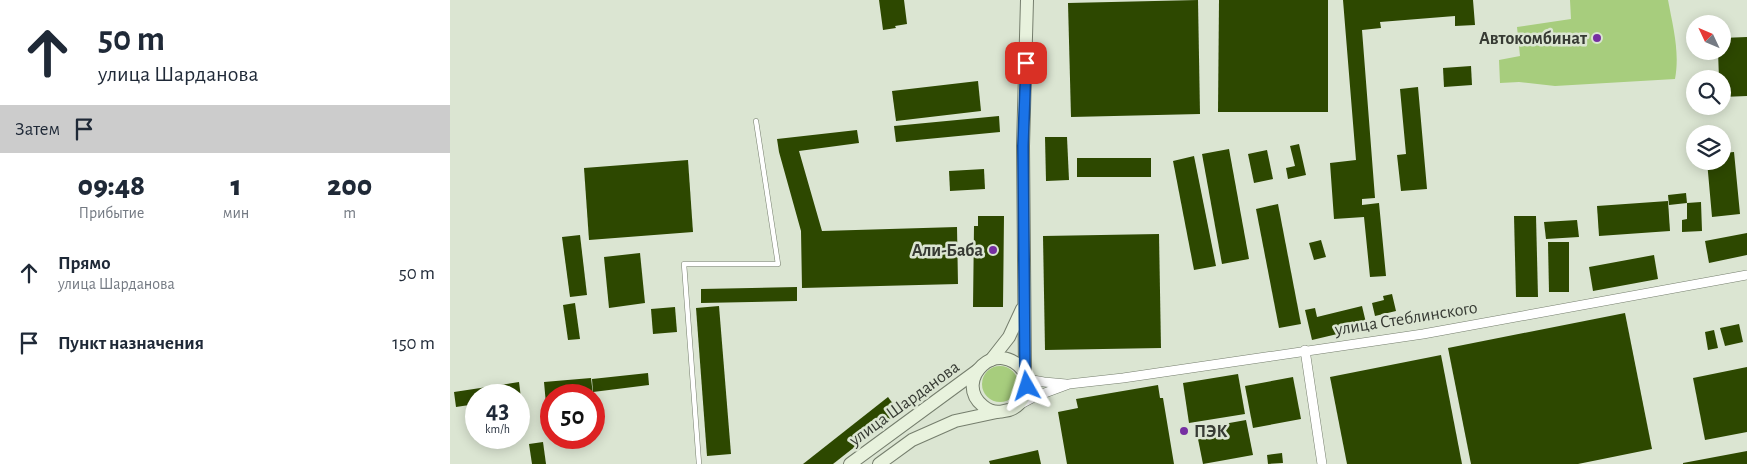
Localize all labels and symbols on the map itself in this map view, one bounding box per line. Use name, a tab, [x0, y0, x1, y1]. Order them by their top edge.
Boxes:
north arrow	[1686, 15, 1731, 60]
place label: Автокомбинат	[1479, 30, 1588, 48]
marker: Автокомбинат	[1591, 32, 1603, 44]
pin	[1005, 42, 1047, 84]
place label: Али-Баба	[912, 242, 983, 260]
marker: Али-Баба	[987, 244, 999, 256]
street label: улица Стеблинского	[1332, 298, 1479, 339]
street label: улица Шарданова	[845, 358, 963, 450]
position arrow	[1000, 359, 1052, 411]
speed limit sign: 50	[540, 384, 605, 449]
place label: ПЭК	[1194, 423, 1228, 441]
marker: ПЭК	[1178, 425, 1190, 437]

